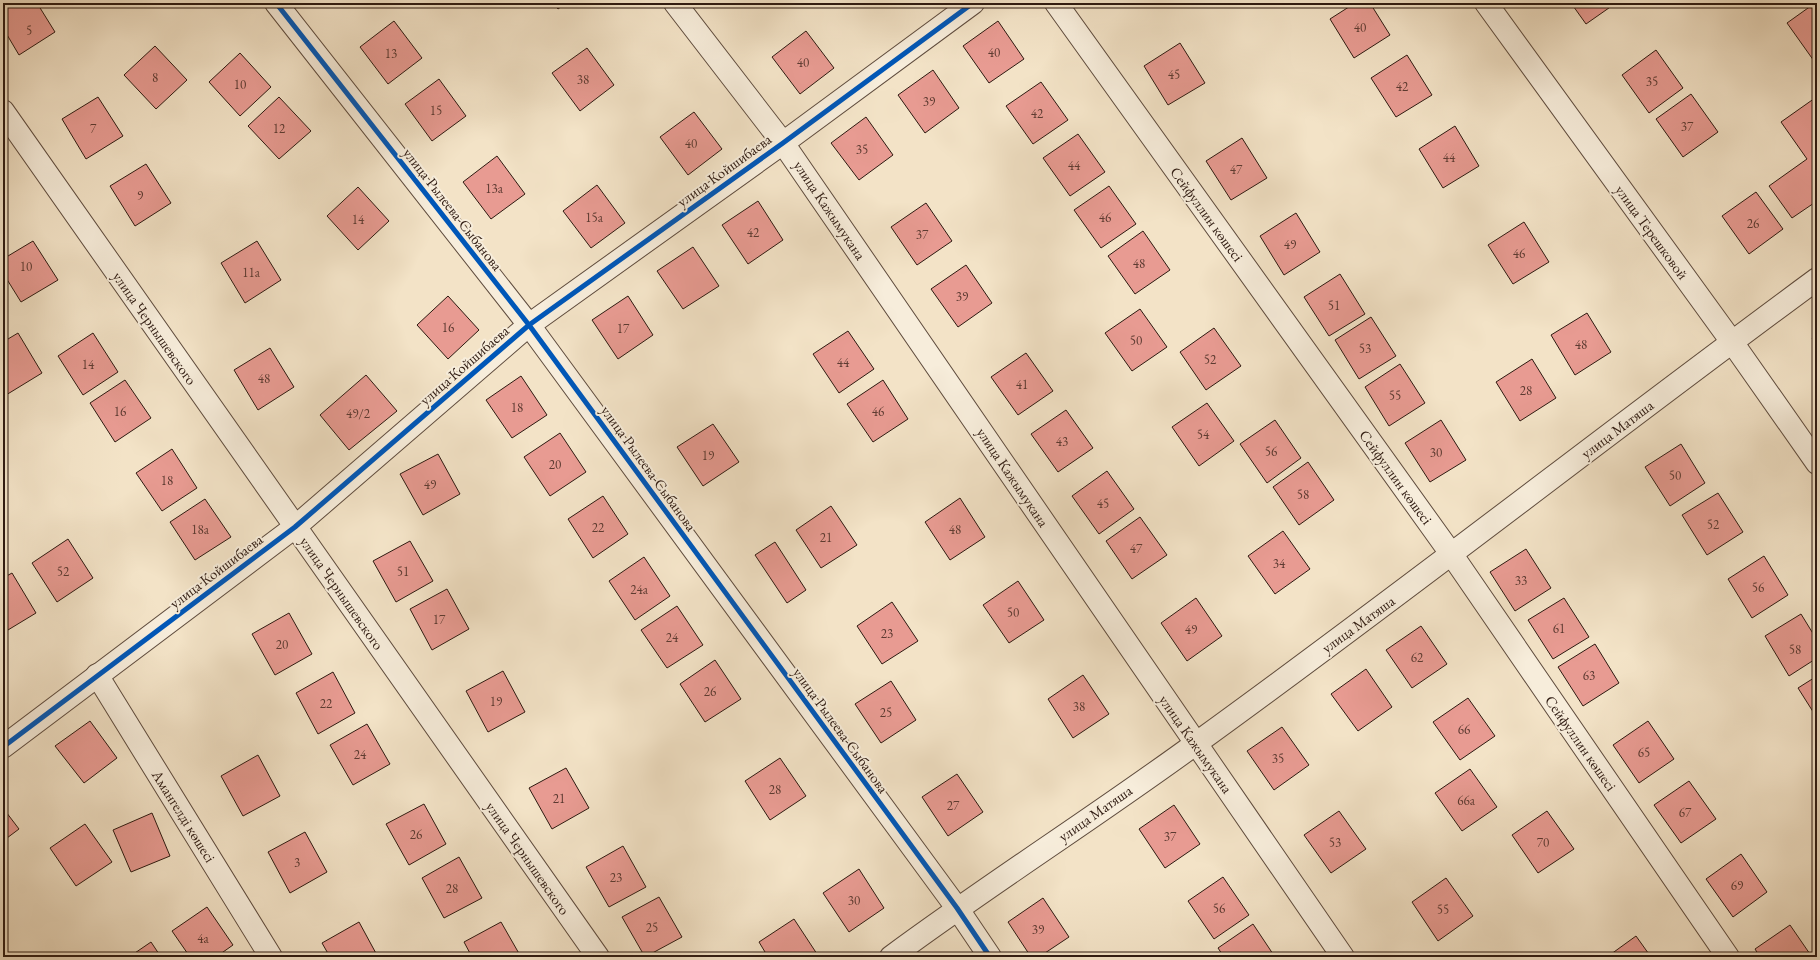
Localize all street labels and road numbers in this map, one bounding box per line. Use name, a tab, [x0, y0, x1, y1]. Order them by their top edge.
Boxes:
street label: улица Койшибаева	[673, 129, 775, 211]
street label: улица Рылеева-Сыбанова	[399, 144, 507, 274]
street label: улица Кажымукана	[790, 157, 870, 263]
street label: Сейфуллин көшесі	[1166, 163, 1248, 265]
street label: улица Терешковой	[1611, 181, 1693, 283]
street label: улица Чернышевского	[109, 268, 201, 388]
street label: улица Койшибаева	[415, 321, 513, 409]
street label: улица Матяша	[1577, 396, 1657, 462]
street label: улица Рылеева-Сыбанова	[597, 401, 701, 535]
street label: улица Кажымукана	[973, 424, 1053, 530]
street label: Сейфуллин көшесі	[1355, 426, 1437, 528]
street label: улица Койшибаева	[165, 530, 267, 612]
street label: улица Чернышевского	[296, 533, 388, 653]
street label: улица Матяша	[1318, 591, 1398, 657]
street label: улица Рылеева-Сыбанова	[789, 663, 893, 797]
street label: улица Кажымукана	[1155, 691, 1237, 797]
street label: Сейфуллин көшесі	[1541, 692, 1621, 795]
street label: Амангелді көшесі	[147, 765, 220, 866]
street label: улица Матяша	[1054, 781, 1136, 845]
street label: улица Чернышевского	[482, 798, 574, 918]

